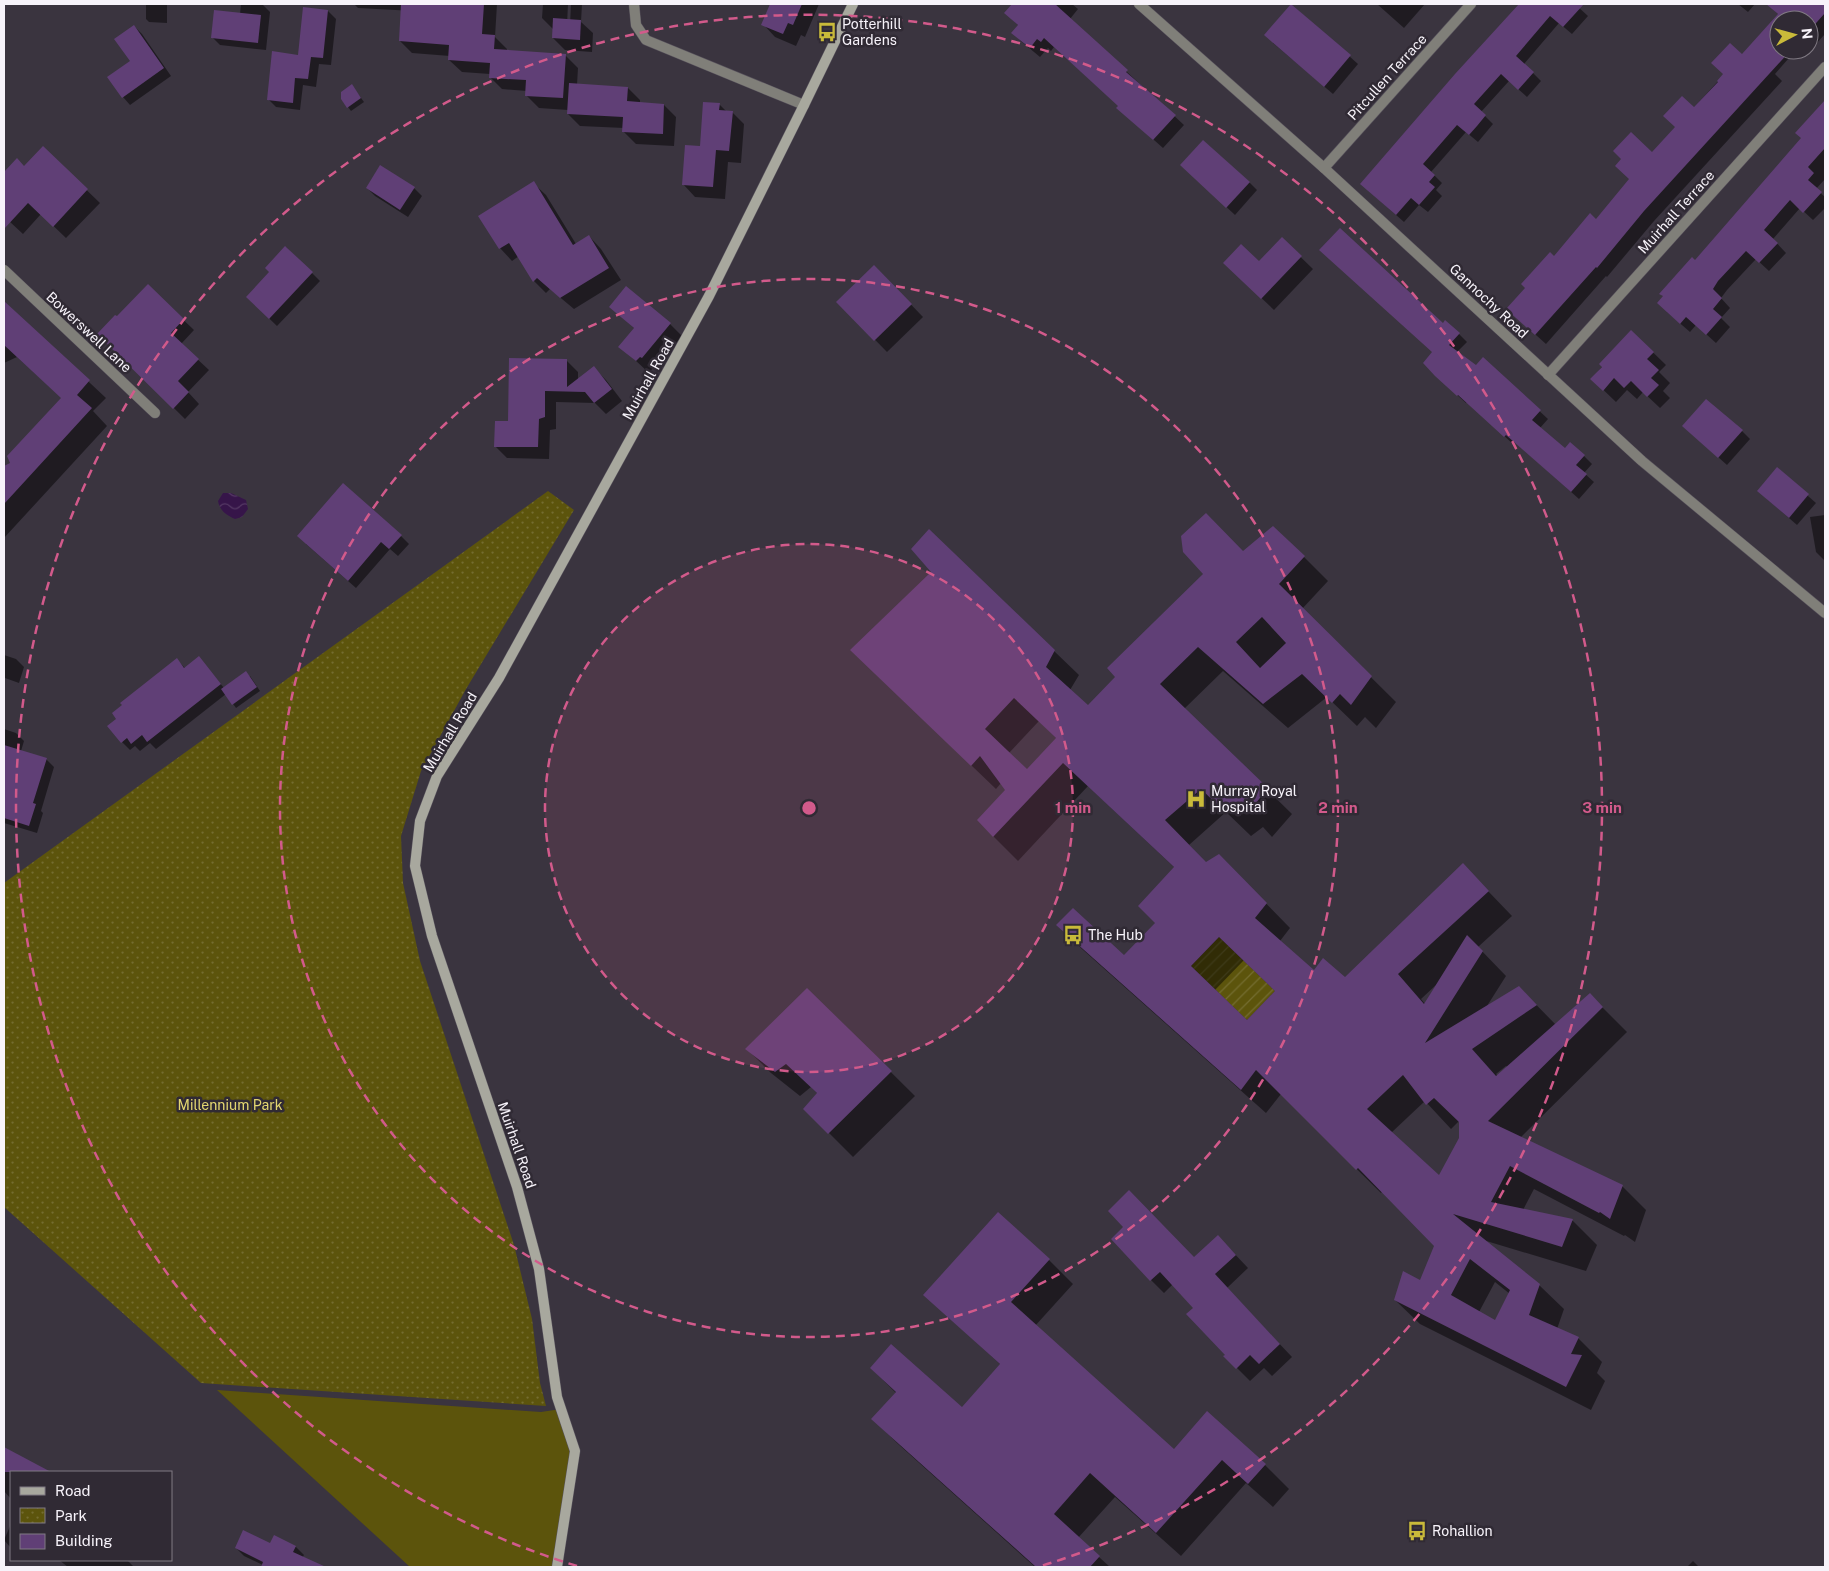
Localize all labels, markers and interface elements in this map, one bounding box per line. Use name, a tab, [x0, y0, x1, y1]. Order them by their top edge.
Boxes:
north arrow	[1769, 10, 1819, 60]
place label: Potterhill Gardens	[842, 16, 902, 48]
bus stop icon: Potterhill Gardens	[816, 21, 838, 43]
text: N	[1798, 27, 1815, 40]
street label: Pitcullen Terrace	[1344, 31, 1430, 123]
street label: Muirhall Terrace	[1634, 167, 1718, 257]
street label: Gannochy Road	[1446, 261, 1532, 341]
street label: Bowerswell Lane	[43, 288, 135, 376]
street label: Muirhall Road	[619, 336, 677, 422]
street label: Muirhall Road	[420, 689, 480, 775]
place label: Murray Royal Hospital	[1211, 783, 1297, 815]
hospital icon: Murray Royal Hospital	[1185, 788, 1207, 810]
centre of rings	[800, 799, 818, 817]
text: 1 min	[1055, 799, 1091, 816]
text: 2 min	[1318, 799, 1358, 816]
text: 3 min	[1582, 799, 1622, 816]
bus stop icon: The Hub	[1062, 924, 1084, 946]
place label: The Hub	[1088, 927, 1143, 943]
park label: Millennium Park	[177, 1097, 283, 1113]
street label: Muirhall Road	[495, 1100, 539, 1190]
legend	[10, 1471, 172, 1561]
text: Road	[55, 1482, 91, 1499]
text: Park	[55, 1507, 87, 1524]
bus stop icon: Rohallion	[1406, 1520, 1428, 1542]
place label: Rohallion	[1432, 1523, 1493, 1539]
text: Building	[55, 1532, 113, 1549]

